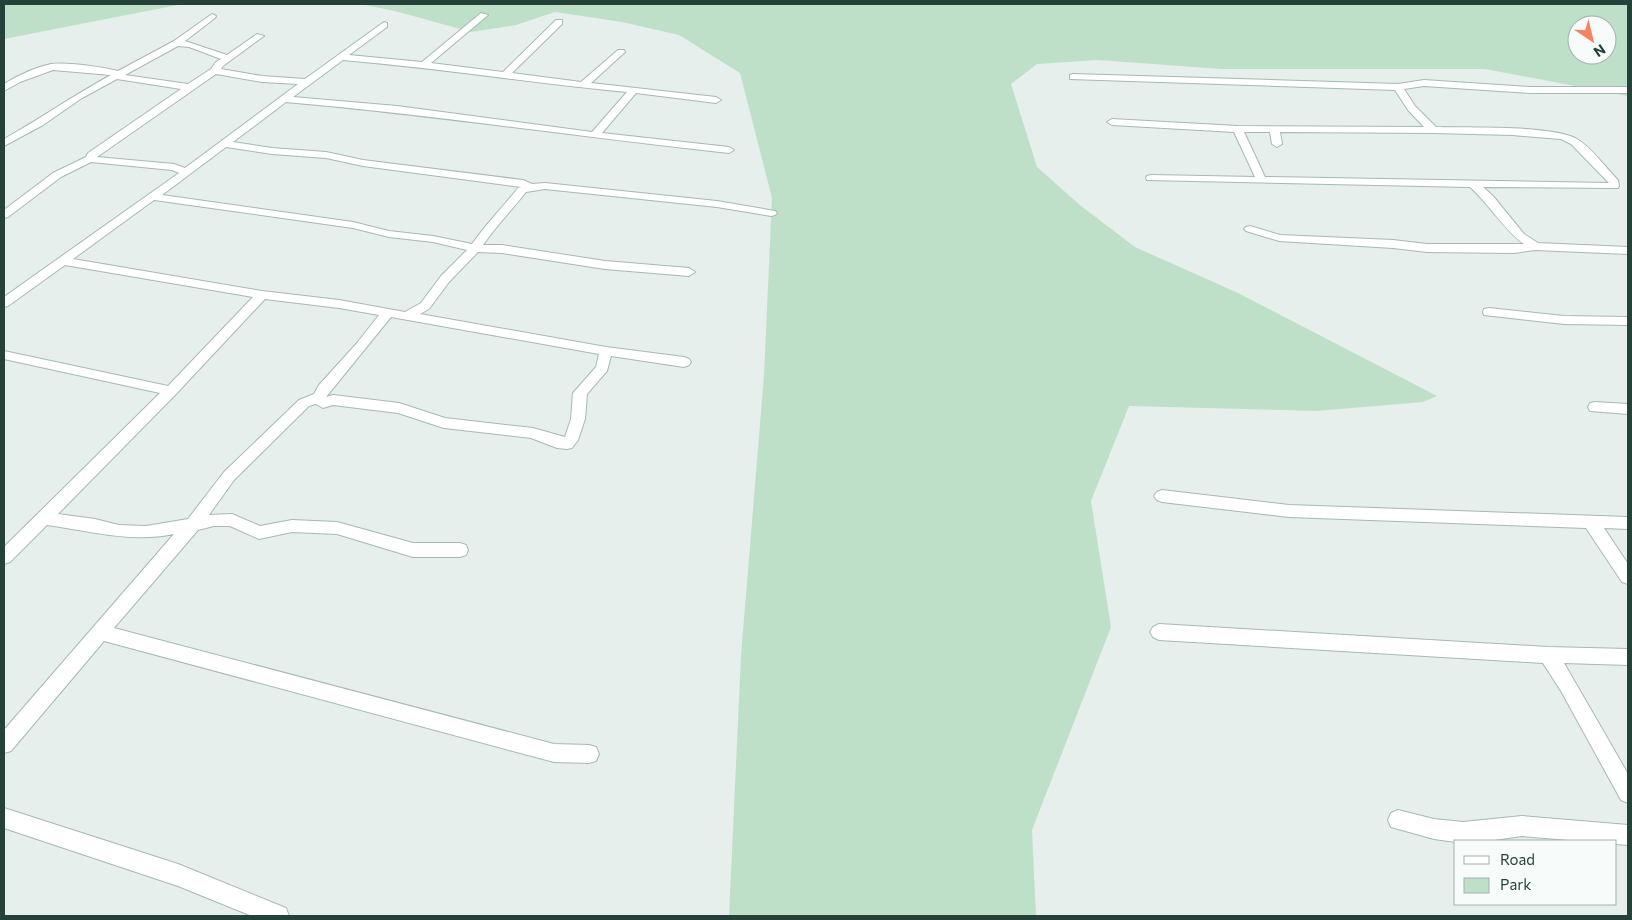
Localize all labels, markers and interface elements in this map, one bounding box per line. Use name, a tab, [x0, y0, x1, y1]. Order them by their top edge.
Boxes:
north arrow	[1567, 15, 1617, 65]
text: N	[1591, 41, 1609, 61]
legend	[1454, 840, 1617, 905]
text: Road	[1500, 850, 1535, 868]
text: Park	[1500, 875, 1531, 893]

